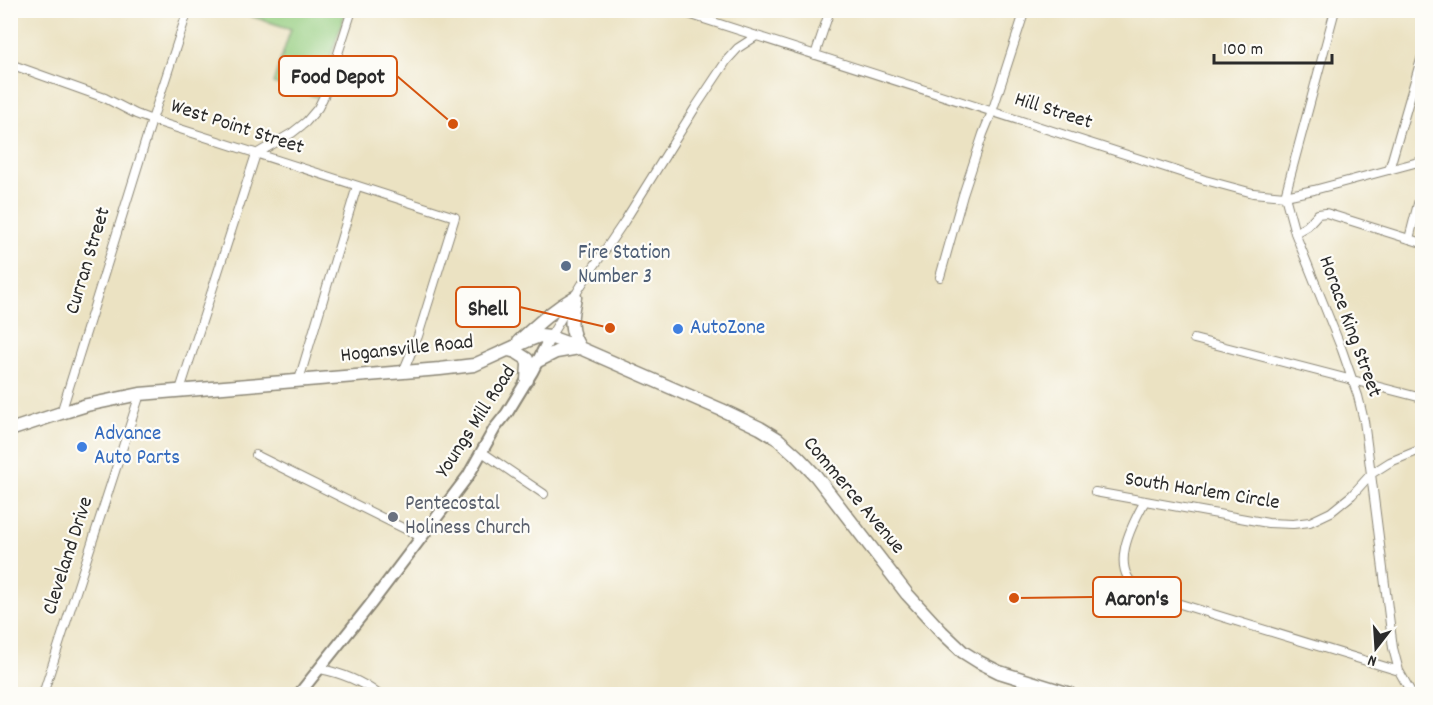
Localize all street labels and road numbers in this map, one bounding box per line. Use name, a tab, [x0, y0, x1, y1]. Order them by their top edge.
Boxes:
street label: Hill Street	[1010, 85, 1096, 139]
street label: West Point Street	[166, 92, 308, 164]
street label: Curran Street	[59, 204, 120, 318]
street label: Horace King Street	[1310, 252, 1389, 402]
street label: Hogansville Road	[339, 328, 475, 372]
street label: Youngs Mill Road	[429, 360, 525, 484]
street label: Commerce Avenue	[795, 431, 911, 561]
street label: South Harlem Circle	[1122, 465, 1282, 519]
street label: Cleveland Drive	[36, 493, 102, 619]

